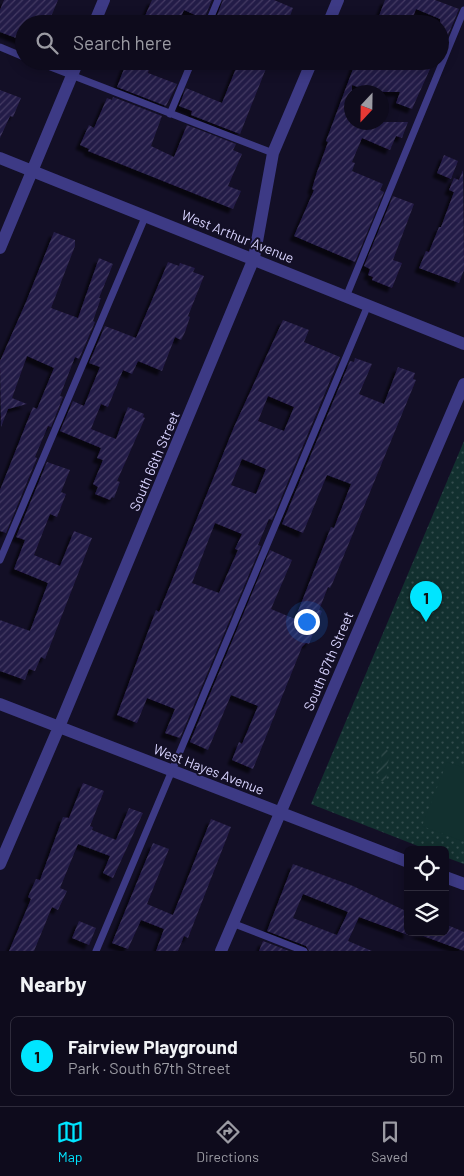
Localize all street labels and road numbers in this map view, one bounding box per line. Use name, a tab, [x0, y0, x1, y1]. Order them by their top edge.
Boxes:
street label: West Arthur Avenue	[179, 206, 297, 266]
street label: South 66th Street	[125, 409, 183, 513]
street label: South 67th Street	[299, 609, 357, 713]
street label: West Hayes Avenue	[151, 740, 267, 798]

